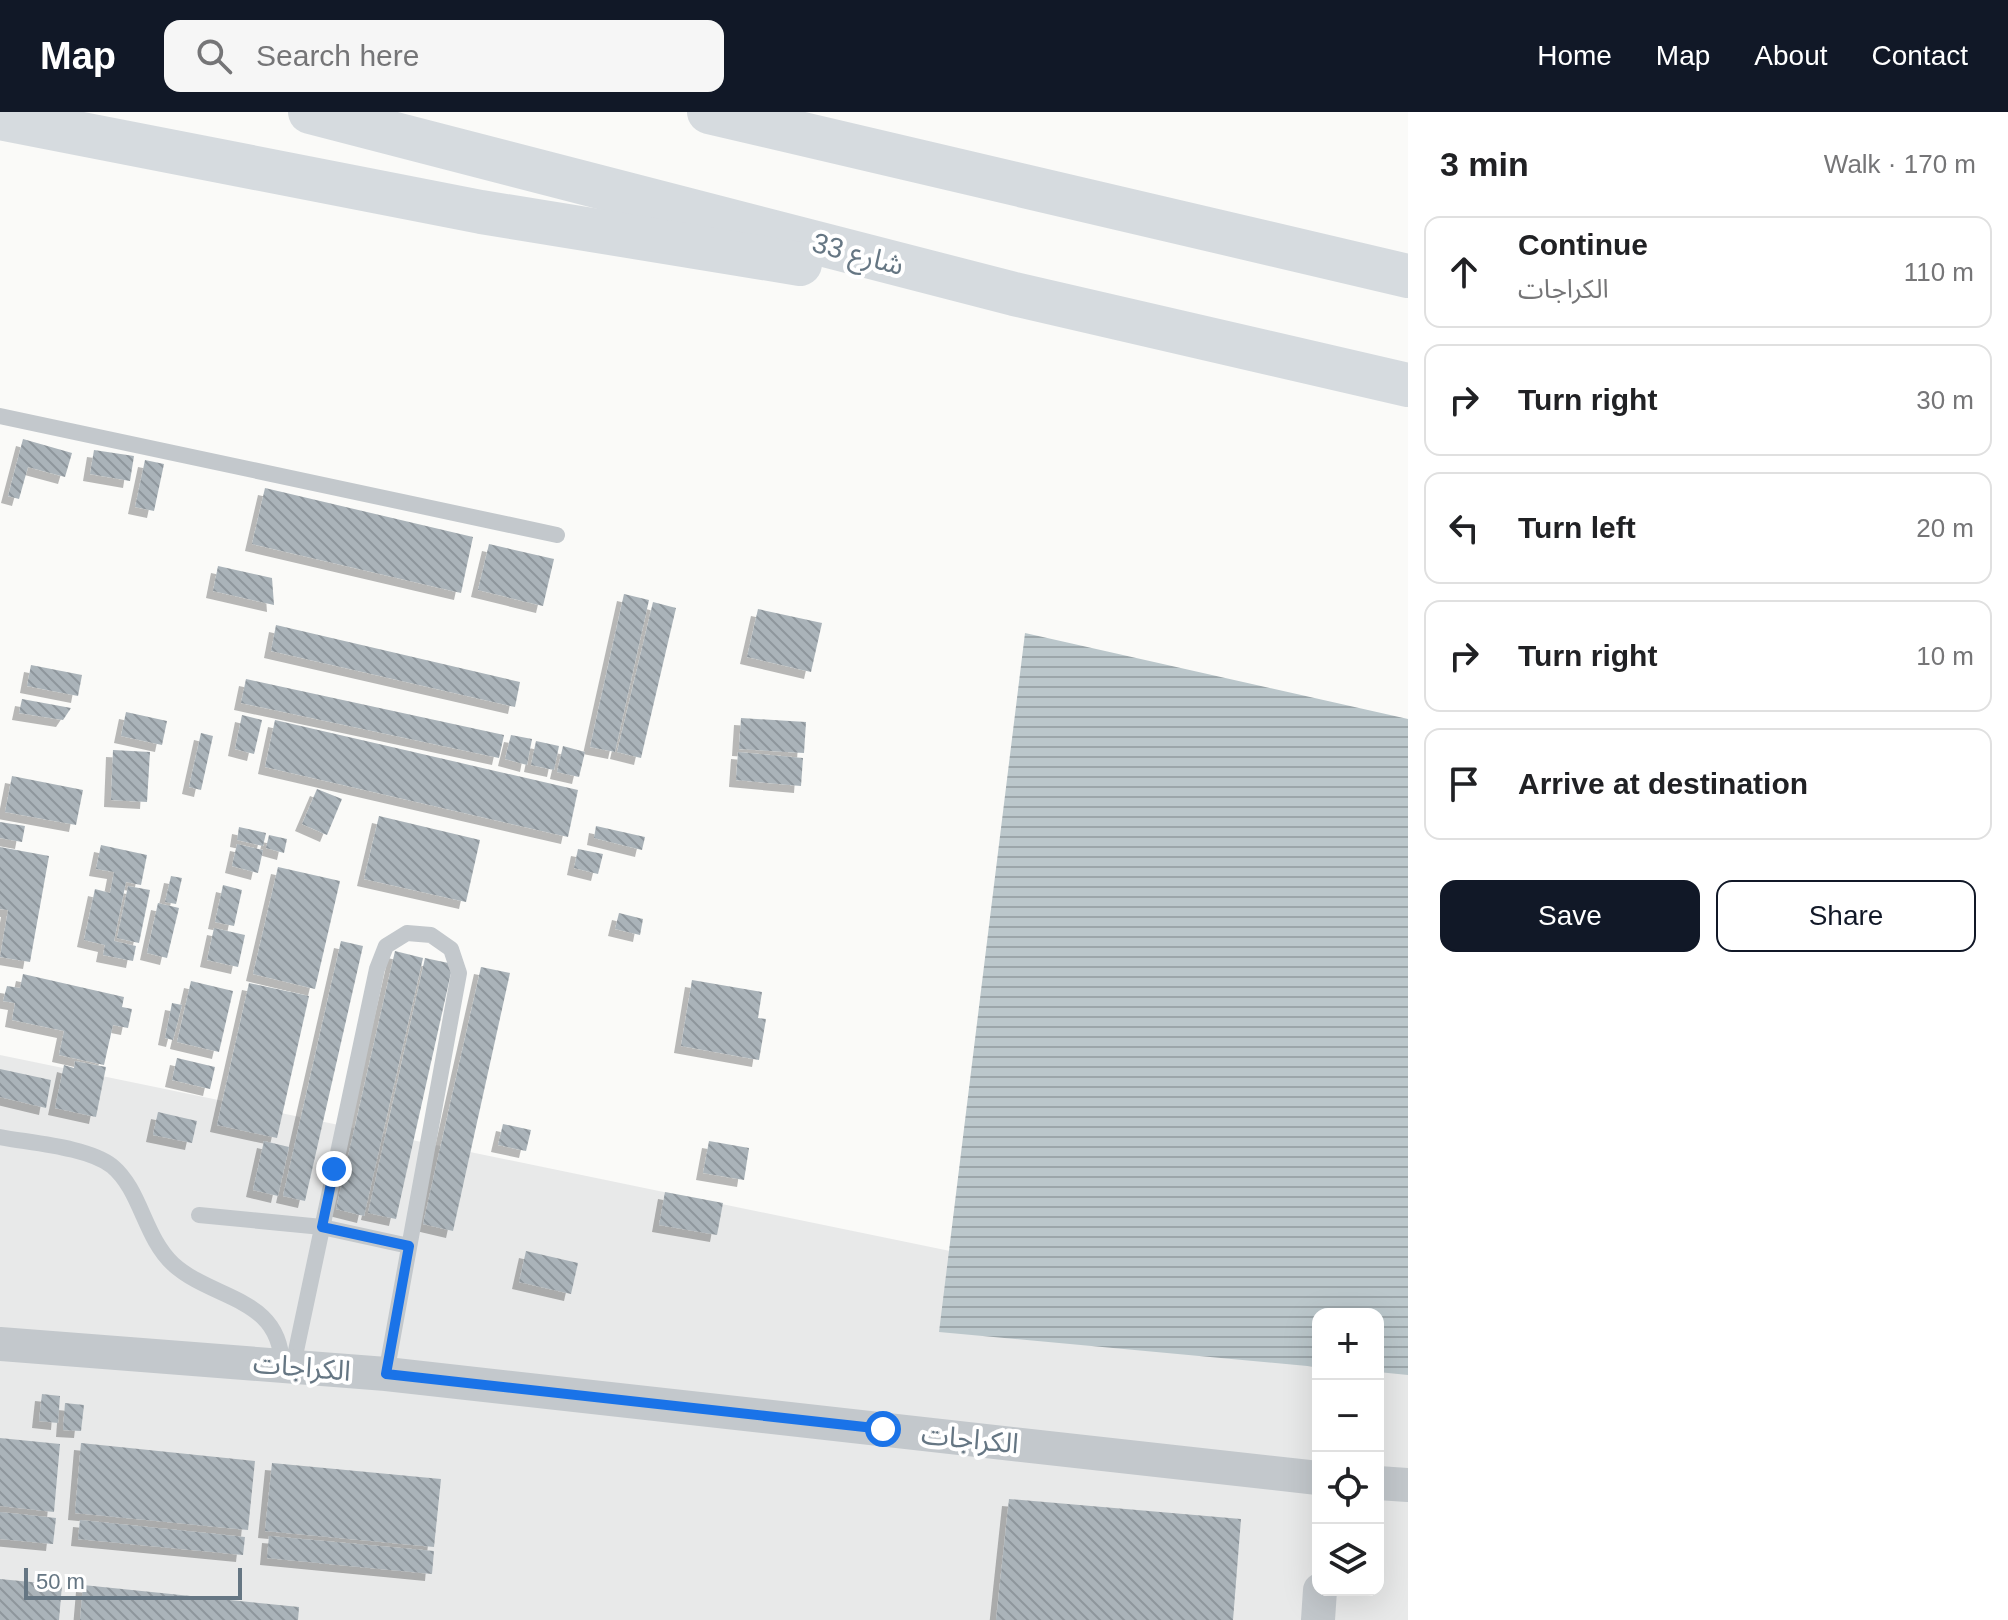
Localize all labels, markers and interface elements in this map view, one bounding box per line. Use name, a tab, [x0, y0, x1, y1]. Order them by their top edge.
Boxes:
search box	[164, 20, 724, 92]
icon: search	[192, 34, 236, 78]
text: Map	[40, 35, 116, 77]
text: Search here	[256, 39, 419, 72]
text: Home	[1537, 40, 1612, 71]
text: Map	[1656, 40, 1710, 71]
text: About	[1754, 40, 1828, 71]
text: Contact	[1872, 40, 1968, 71]
text: 3 min	[1440, 145, 1529, 183]
text: Walk · 170 m	[1824, 149, 1976, 179]
street label: شارع 33	[808, 227, 907, 286]
text: Continue	[1518, 228, 1648, 261]
icon: ahead	[1442, 250, 1486, 294]
text: 110 m	[1904, 257, 1974, 287]
text: الكراجات	[1518, 274, 1609, 304]
icon: right	[1442, 378, 1486, 422]
text: Turn right	[1518, 383, 1657, 416]
text: 30 m	[1916, 385, 1974, 415]
icon: left	[1442, 506, 1486, 550]
text: Turn left	[1518, 511, 1636, 544]
text: 20 m	[1916, 513, 1974, 543]
icon: right	[1442, 634, 1486, 678]
text: Turn right	[1518, 639, 1657, 672]
text: 10 m	[1916, 641, 1974, 671]
icon: arrive	[1442, 762, 1486, 806]
text: Arrive at destination	[1518, 767, 1808, 800]
button: Save	[1440, 880, 1700, 952]
button: Share	[1716, 880, 1976, 952]
route end	[316, 1151, 352, 1187]
map controls	[1312, 1308, 1384, 1596]
button: +	[1312, 1308, 1384, 1380]
street label: الكراجات	[252, 1347, 352, 1388]
button: −	[1312, 1380, 1384, 1452]
route start	[865, 1411, 901, 1447]
street label: الكراجات	[920, 1418, 1020, 1461]
button: locate	[1312, 1452, 1384, 1524]
button: layers	[1312, 1524, 1384, 1596]
scale bar	[24, 1564, 242, 1600]
text: 50 m	[36, 1569, 85, 1594]

